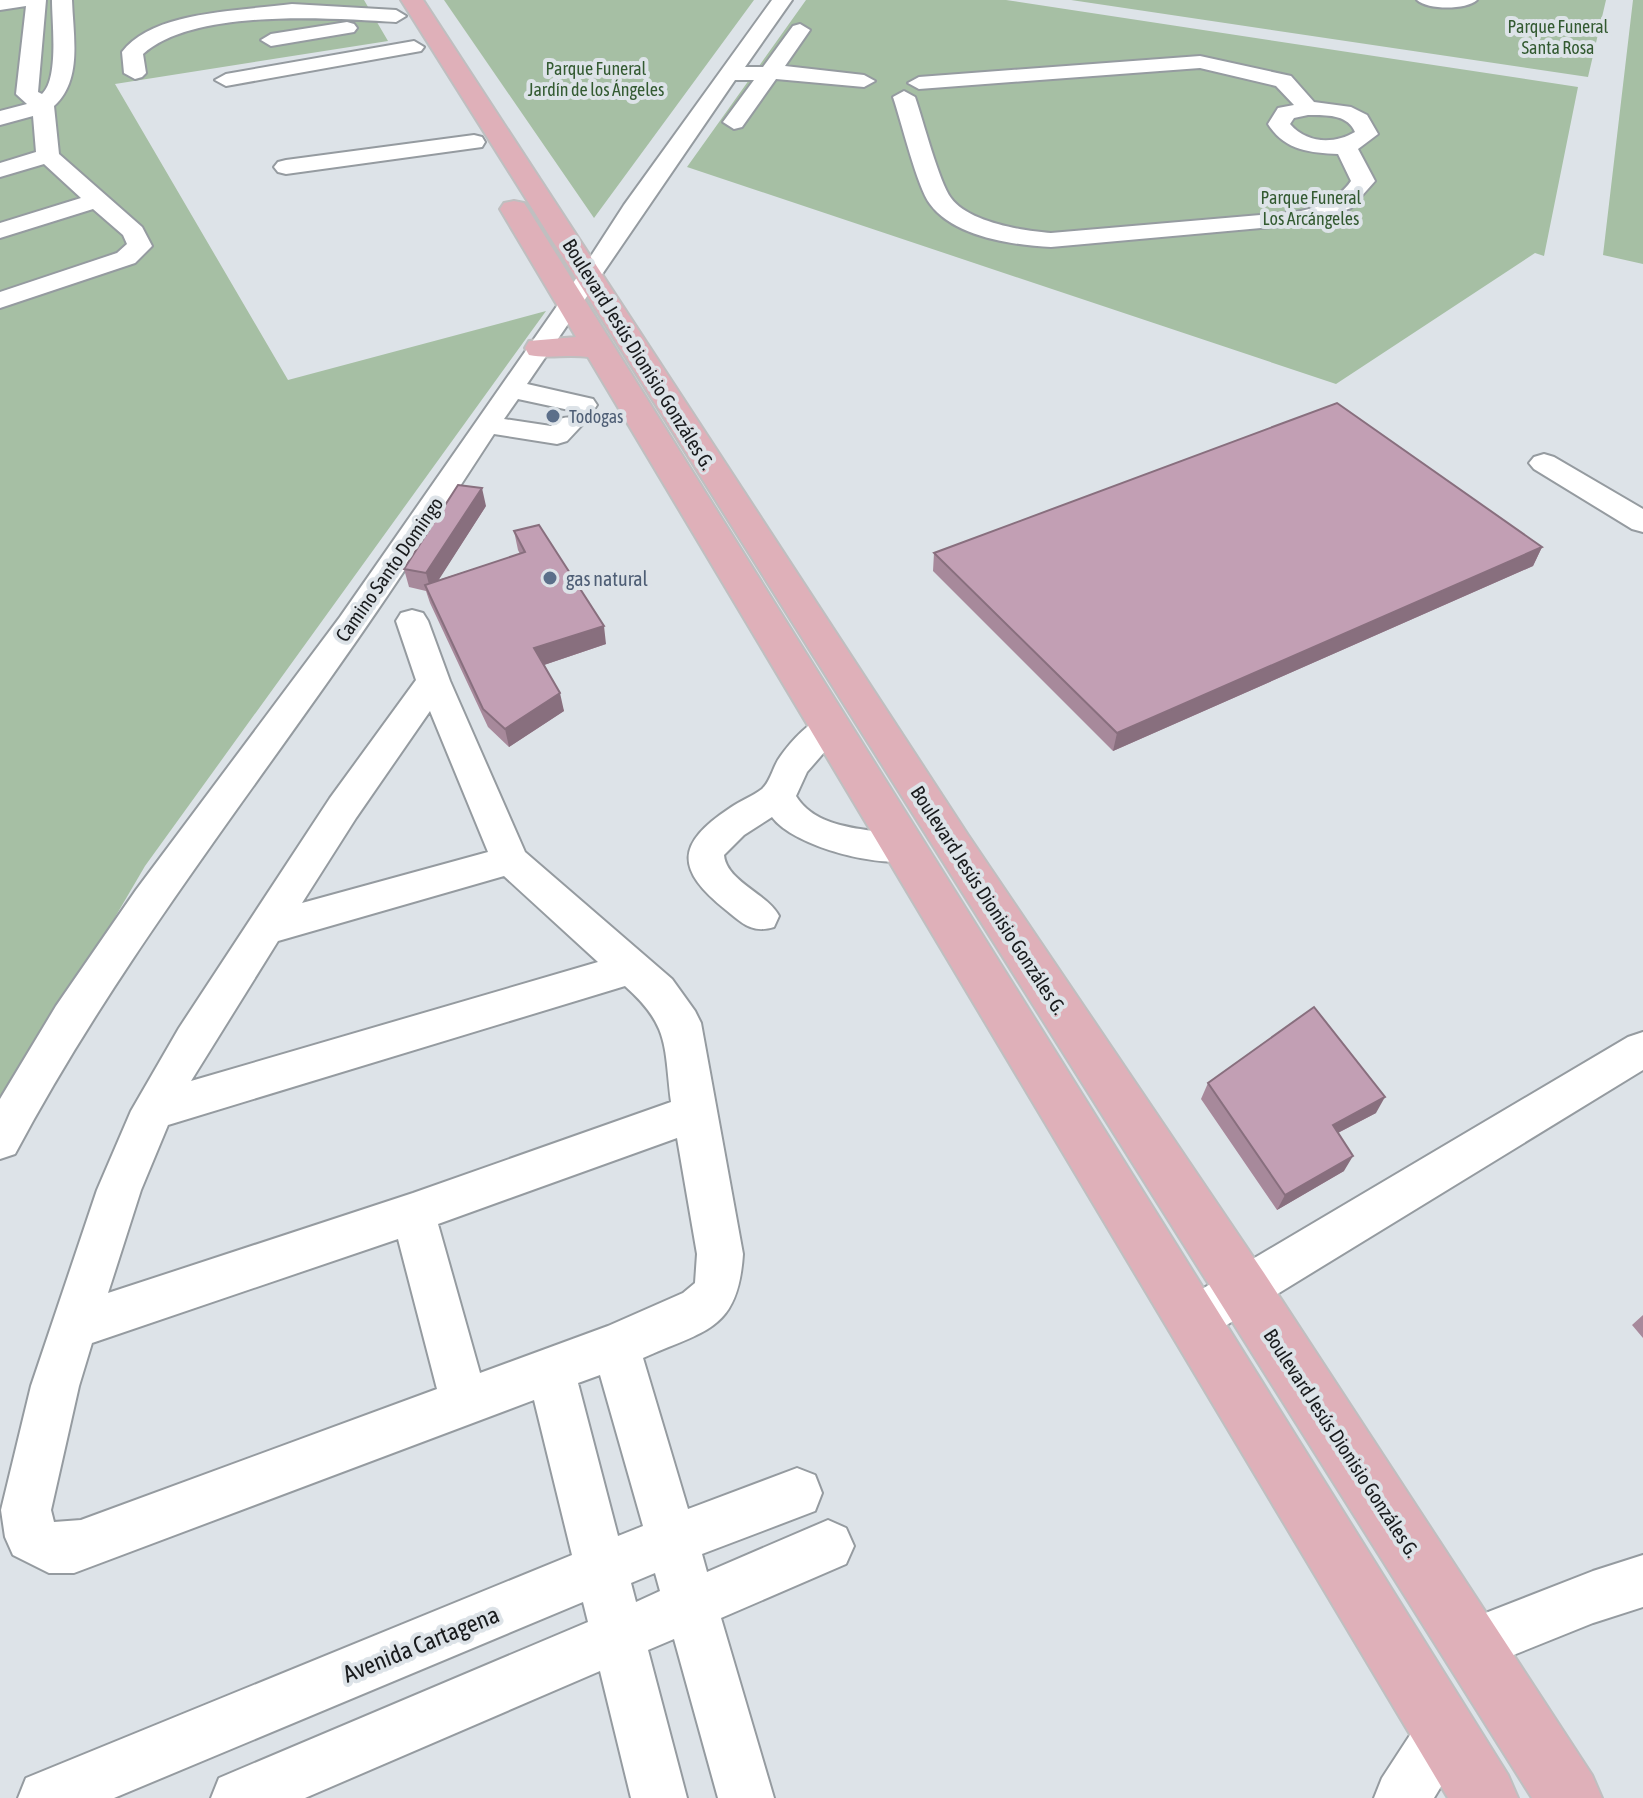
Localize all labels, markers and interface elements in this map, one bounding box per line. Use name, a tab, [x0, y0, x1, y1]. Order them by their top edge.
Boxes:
park label: Parque Funeral Santa Rosa	[1508, 16, 1609, 58]
park label: Parque Funeral Jardín de los Ángeles	[528, 58, 664, 100]
park label: Parque Funeral Los Arcángeles	[1261, 187, 1362, 229]
street label: Boulevard Jesús Dionisio Gonzáles G.	[558, 234, 720, 474]
place label: Todogas	[569, 406, 623, 427]
marker: Todogas	[544, 407, 562, 425]
street label: Camino Santo Domingo	[330, 492, 448, 646]
place label: gas natural	[566, 567, 649, 590]
marker: gas natural	[541, 569, 559, 587]
street label: Boulevard Jesús Dionisio Gonzáles G.	[906, 782, 1072, 1018]
street label: Boulevard Jesús Dionisio Gonzáles G.	[1259, 1325, 1425, 1561]
street label: Avenida Cartagena	[339, 1600, 503, 1688]

